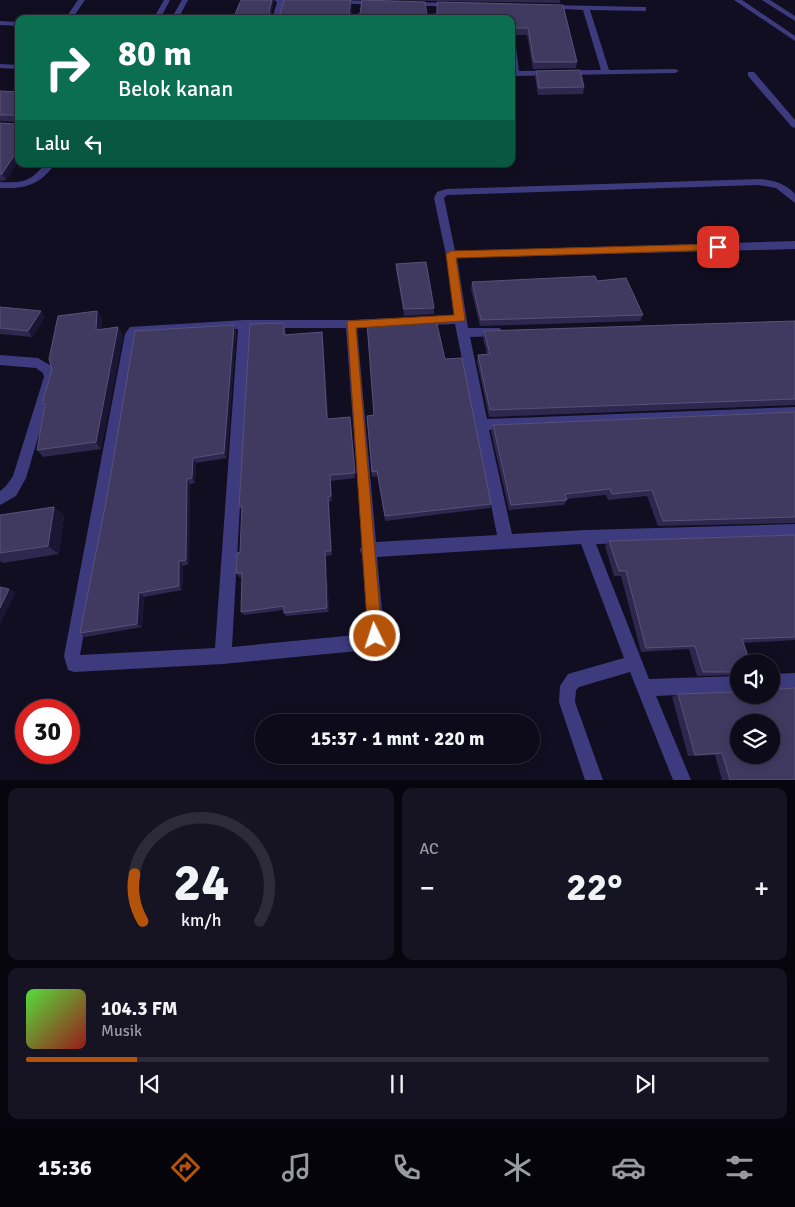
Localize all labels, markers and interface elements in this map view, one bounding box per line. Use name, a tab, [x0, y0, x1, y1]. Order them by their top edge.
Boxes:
text: 80 m	[118, 32, 192, 75]
icon: right	[35, 35, 100, 100]
text: Belok kanan	[118, 75, 233, 102]
icon: left	[80, 130, 108, 158]
text: Lalu	[35, 132, 70, 156]
pin	[697, 226, 739, 268]
icon: arrive	[704, 233, 732, 261]
position arrow	[348, 609, 400, 661]
map controls	[730, 654, 780, 764]
button: sound	[730, 654, 780, 704]
speed limit sign: 30	[15, 699, 80, 764]
button: layers	[730, 714, 780, 764]
text: 15:37 · 1 mnt · 220 m	[311, 727, 484, 751]
text: AC	[420, 839, 439, 859]
text: 24	[173, 851, 229, 915]
text: 22°	[566, 864, 622, 911]
text: −	[420, 871, 435, 905]
text: +	[754, 871, 769, 905]
text: km/h	[181, 909, 221, 931]
text: 104.3 FM	[101, 997, 178, 1021]
text: Musik	[101, 1021, 142, 1041]
icon: previous	[136, 1070, 164, 1098]
icon: pause	[383, 1070, 411, 1098]
icon: next	[631, 1070, 659, 1098]
icon: directions	[168, 1150, 203, 1185]
icon: music	[279, 1150, 314, 1185]
icon: phone	[389, 1150, 424, 1185]
icon: climate	[500, 1150, 535, 1185]
icon: car	[611, 1150, 646, 1185]
icon: filters	[722, 1150, 757, 1185]
text: 15:36	[38, 1154, 92, 1181]

